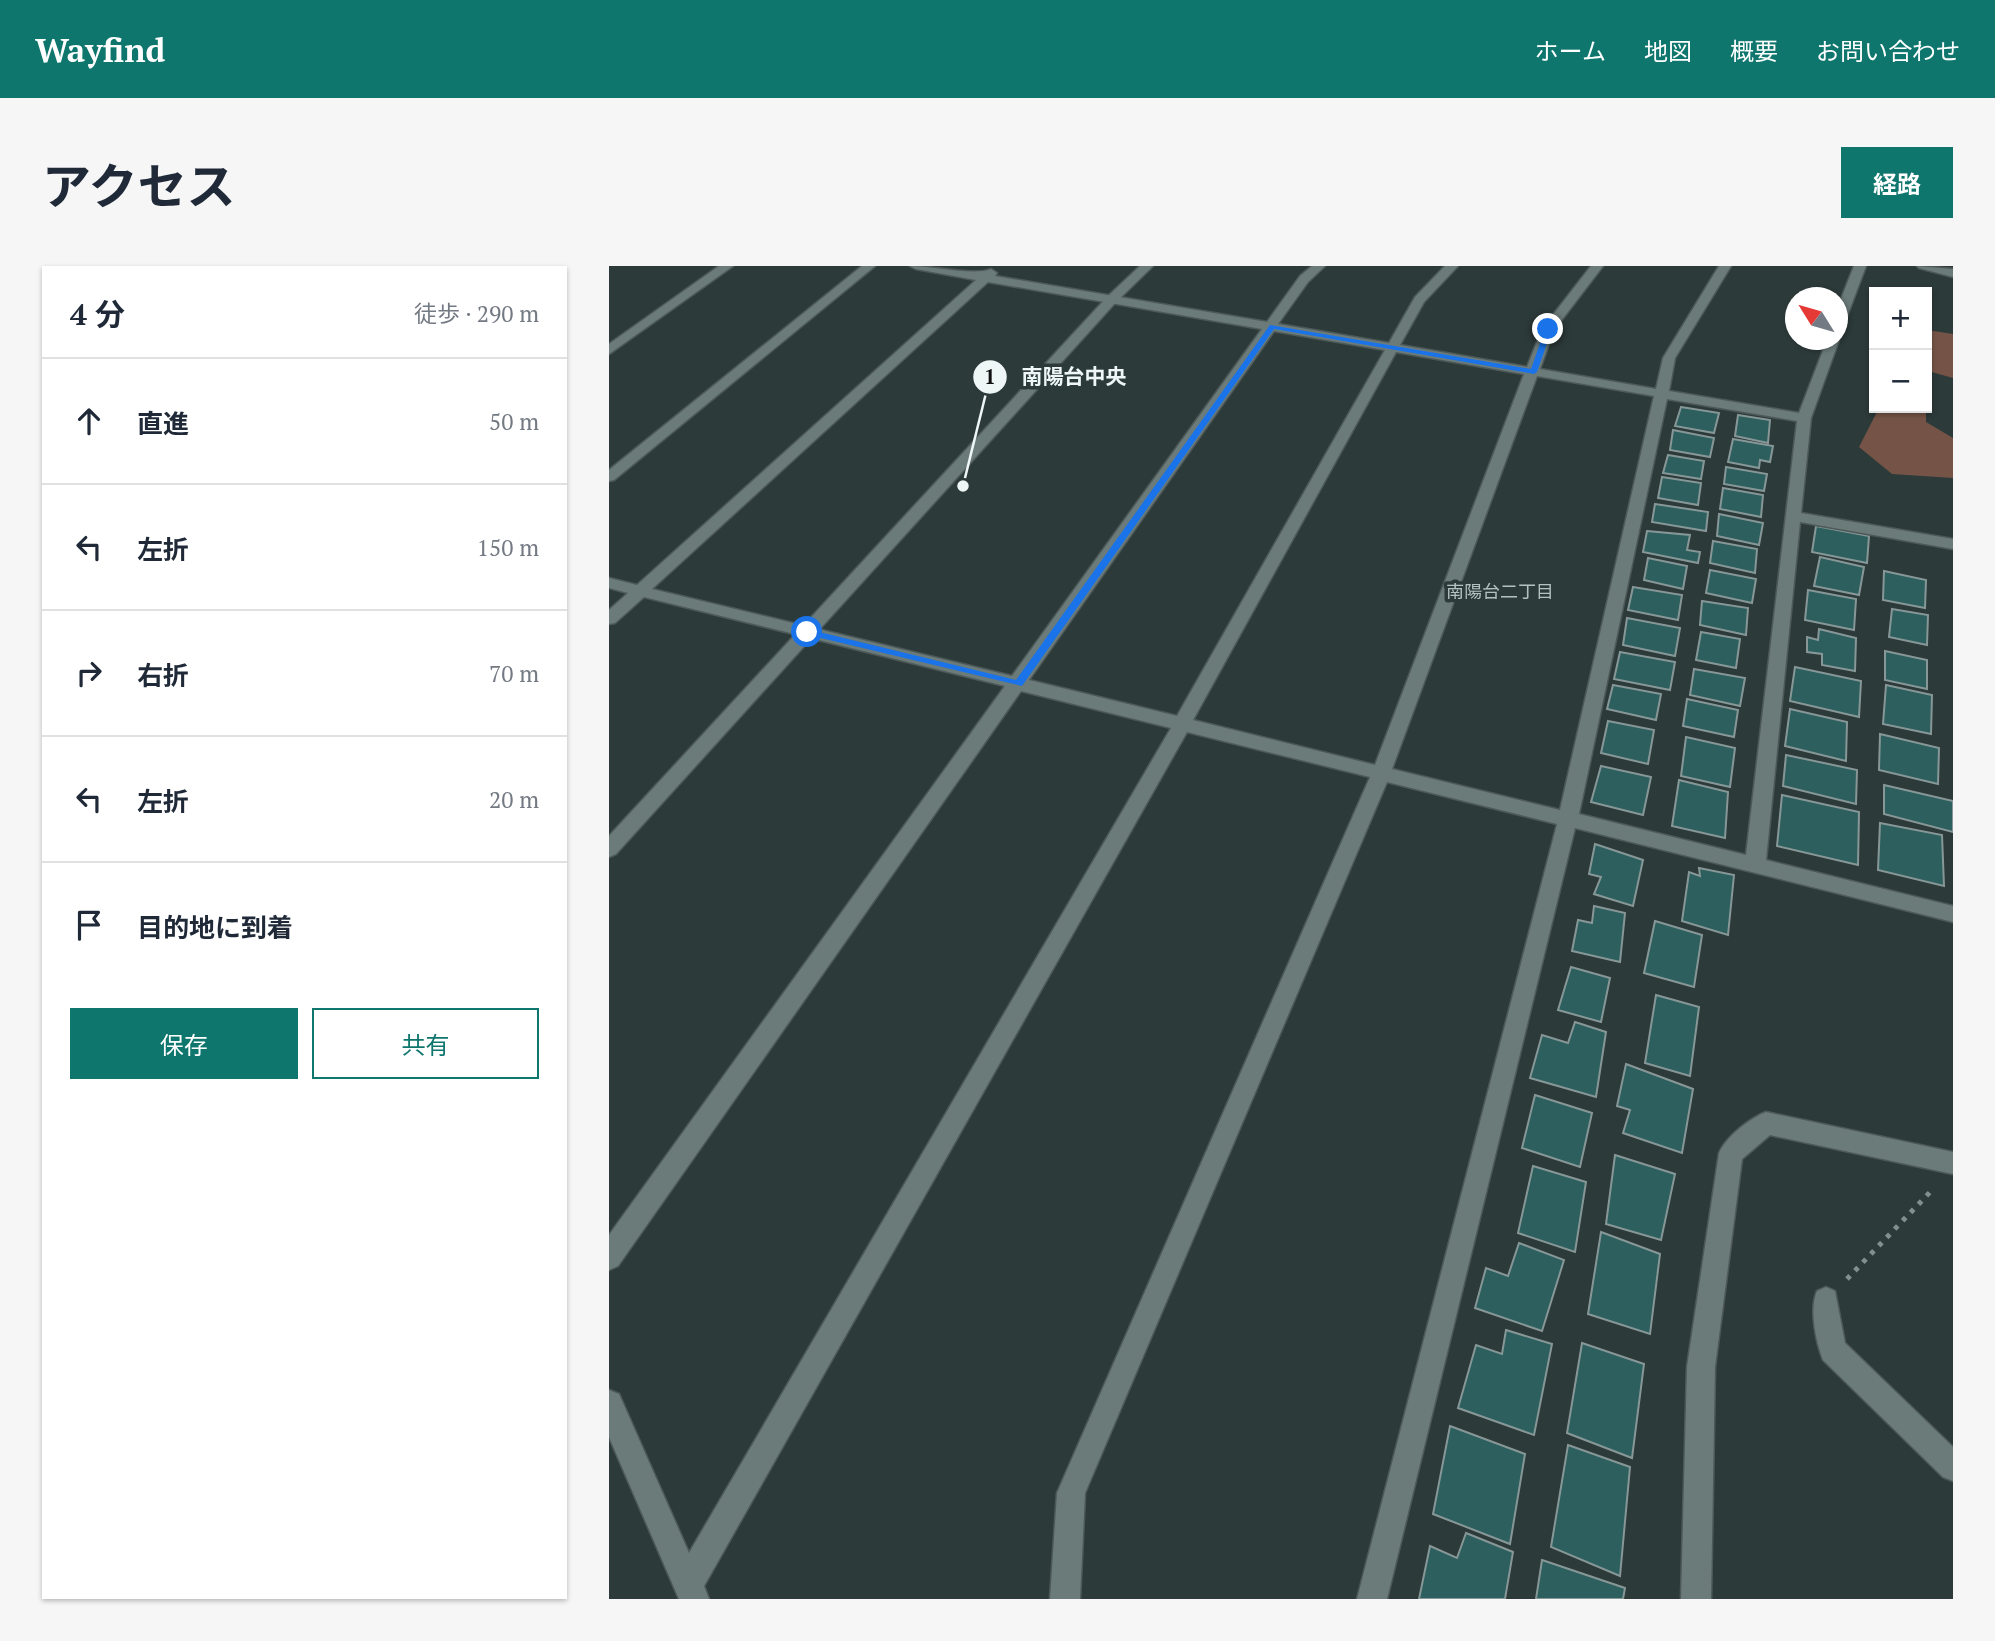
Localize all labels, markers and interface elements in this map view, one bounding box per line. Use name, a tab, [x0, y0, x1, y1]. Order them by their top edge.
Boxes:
text: Wayfind	[35, 28, 165, 71]
text: ホーム	[1535, 35, 1606, 67]
text: 地図	[1644, 35, 1692, 67]
text: 概要	[1730, 35, 1778, 67]
text: お問い合わせ	[1816, 35, 1960, 67]
button: 経路	[1841, 147, 1953, 218]
text: アクセス	[42, 153, 236, 218]
north arrow	[1785, 287, 1848, 350]
map controls	[1869, 287, 1932, 413]
button: +	[1869, 287, 1932, 350]
text: 4 分	[70, 294, 125, 334]
text: 徒歩 · 290 m	[414, 298, 539, 329]
route end	[1532, 313, 1563, 344]
button: −	[1869, 350, 1932, 413]
callout: 南陽台中央	[973, 356, 1141, 398]
text: 1	[984, 362, 996, 390]
text: 南陽台中央	[1022, 362, 1127, 390]
icon: ahead	[70, 402, 108, 440]
text: 直進	[137, 406, 189, 440]
text: 50 m	[489, 406, 539, 437]
icon: left	[70, 528, 108, 566]
text: 左折	[137, 532, 189, 566]
text: 150 m	[477, 532, 539, 563]
district label: 南陽台二丁目	[1446, 579, 1554, 603]
route start	[791, 616, 822, 647]
icon: right	[70, 654, 108, 692]
text: 右折	[137, 658, 189, 692]
text: 70 m	[489, 658, 539, 689]
icon: left	[70, 780, 108, 818]
text: 左折	[137, 784, 189, 818]
text: 20 m	[489, 784, 539, 815]
icon: arrive	[70, 906, 108, 944]
text: 目的地に到着	[137, 910, 293, 944]
button: 保存	[70, 1008, 298, 1079]
button: 共有	[312, 1008, 539, 1079]

